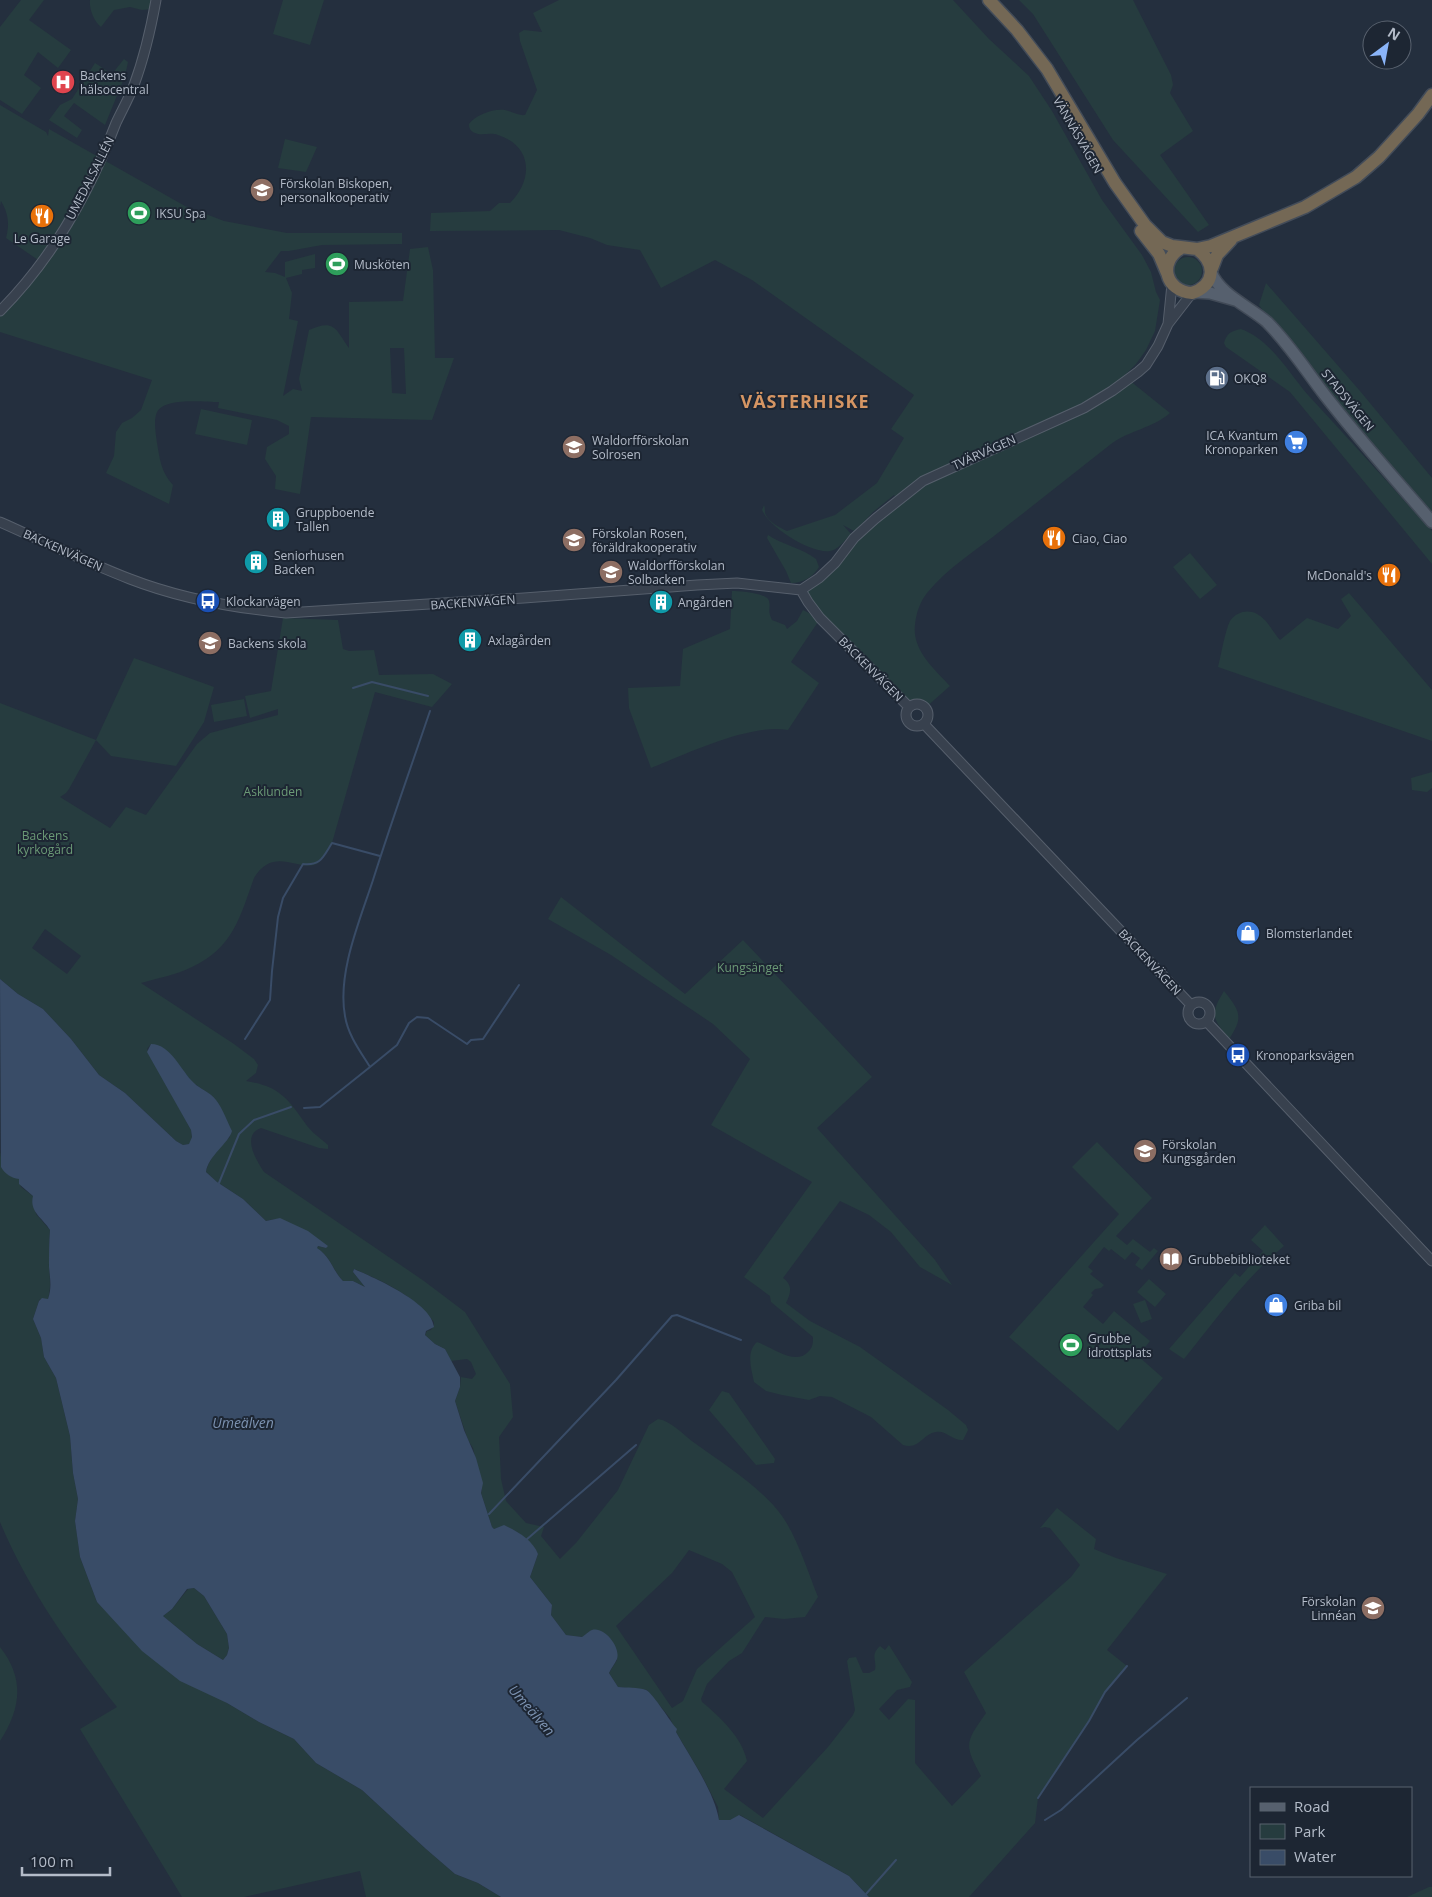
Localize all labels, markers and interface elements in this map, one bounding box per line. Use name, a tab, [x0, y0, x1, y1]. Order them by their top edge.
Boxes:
north arrow	[1362, 20, 1412, 70]
text: N	[1384, 22, 1404, 45]
place label: Backens hälsocentral	[80, 67, 149, 98]
hospital icon: Backens hälsocentral	[50, 69, 76, 95]
street label: VÄNNÄSVÄGEN	[1049, 93, 1107, 177]
street label: UMEDALSALLÉN	[62, 134, 118, 222]
place label: Förskolan Biskopen, personalkooperativ	[280, 175, 392, 206]
school or university icon: Förskolan Biskopen, personalkooperativ	[249, 177, 275, 203]
sports icon: IKSU Spa	[126, 200, 152, 226]
restaurant icon: Le Garage	[29, 203, 55, 229]
place label: IKSU Spa	[156, 205, 206, 222]
place label: Le Garage	[14, 230, 70, 247]
sports icon: Musköten	[324, 251, 350, 277]
place label: Musköten	[354, 256, 410, 273]
fuel station icon: OKQ8	[1204, 365, 1230, 391]
street label: STADSVÄGEN	[1318, 365, 1378, 435]
place label: OKQ8	[1234, 370, 1267, 387]
district label: VÄSTERHISKE	[740, 389, 870, 413]
place label: ICA Kvantum Kronoparken	[1205, 427, 1278, 458]
supermarket icon: ICA Kvantum Kronoparken	[1283, 429, 1309, 455]
street label: TVÄRVÄGEN	[950, 430, 1018, 474]
place label: Waldorfförskolan Solrosen	[592, 432, 689, 463]
school or university icon: Waldorfförskolan Solrosen	[561, 434, 587, 460]
place label: Gruppboende Tallen	[296, 504, 375, 535]
building icon: Gruppboende Tallen	[265, 506, 291, 532]
street label: BACKENVÄGEN	[21, 525, 105, 575]
place label: Förskolan Rosen, föräldrakooperativ	[592, 525, 696, 556]
restaurant icon: Ciao, Ciao	[1041, 525, 1067, 551]
school or university icon: Förskolan Rosen, föräldrakooperativ	[561, 527, 587, 553]
place label: Ciao, Ciao	[1072, 530, 1127, 547]
place label: Seniorhusen Backen	[274, 547, 344, 578]
building icon: Seniorhusen Backen	[243, 549, 269, 575]
place label: Waldorfförskolan Solbacken	[628, 557, 725, 588]
school or university icon: Waldorfförskolan Solbacken	[598, 559, 624, 585]
restaurant icon: McDonald's	[1376, 562, 1402, 588]
place label: McDonald's	[1307, 567, 1372, 584]
bus stop icon: Klockarvägen	[195, 588, 221, 614]
building icon: Angården	[648, 589, 674, 615]
street label: BACKENVÄGEN	[430, 591, 516, 613]
place label: Klockarvägen	[226, 593, 301, 610]
place label: Angården	[678, 594, 732, 611]
building icon: Axlagården	[457, 627, 483, 653]
school or university icon: Backens skola	[197, 630, 223, 656]
place label: Axlagården	[488, 632, 551, 649]
street label: BACKENVÄGEN	[835, 633, 907, 705]
place label: Backens skola	[228, 635, 306, 652]
park label: Asklunden	[244, 783, 302, 800]
park label: Backens kyrkogård	[17, 827, 73, 858]
shop icon: Blomsterlandet	[1235, 920, 1261, 946]
street label: BACKENVÄGEN	[1115, 925, 1185, 999]
place label: Blomsterlandet	[1266, 925, 1352, 942]
park label: Kungsänget	[717, 959, 783, 976]
bus stop icon: Kronoparksvägen	[1225, 1042, 1251, 1068]
place label: Kronoparksvägen	[1256, 1047, 1354, 1064]
place label: Förskolan Kungsgården	[1162, 1136, 1236, 1167]
school or university icon: Förskolan Kungsgården	[1132, 1138, 1158, 1164]
library icon: Grubbebiblioteket	[1158, 1246, 1184, 1272]
place label: Grubbebiblioteket	[1188, 1251, 1290, 1268]
shop icon: Griba bil	[1263, 1292, 1289, 1318]
place label: Griba bil	[1294, 1297, 1341, 1314]
place label: Grubbe idrottsplats	[1088, 1330, 1152, 1361]
sports icon: Grubbe idrottsplats	[1058, 1332, 1084, 1358]
water label: Umeälven	[212, 1413, 274, 1432]
place label: Förskolan Linnéan	[1301, 1593, 1356, 1624]
school or university icon: Förskolan Linnéan	[1360, 1595, 1386, 1621]
water label: Umeälven	[505, 1681, 559, 1739]
legend	[1250, 1787, 1412, 1877]
text: Road	[1294, 1796, 1330, 1816]
text: Park	[1294, 1821, 1325, 1841]
scale bar	[22, 1844, 110, 1876]
text: Water	[1294, 1846, 1336, 1866]
text: 100 m	[30, 1851, 74, 1871]

